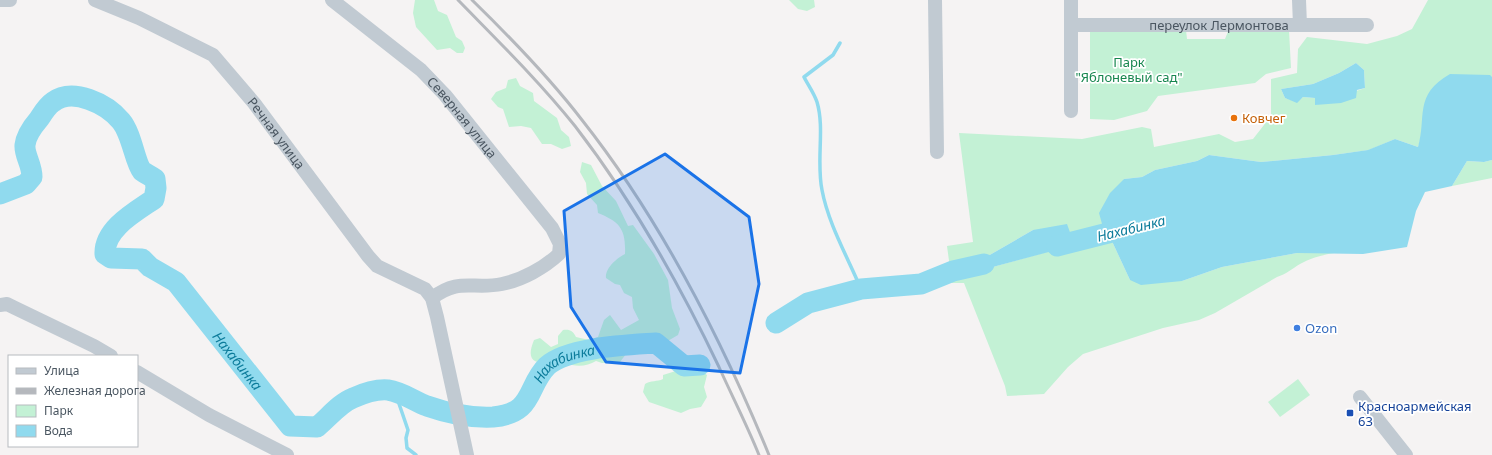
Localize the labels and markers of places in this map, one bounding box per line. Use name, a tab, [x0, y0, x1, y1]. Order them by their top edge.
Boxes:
place label: Ковчег	[1242, 109, 1286, 127]
marker: Ковчег	[1229, 113, 1239, 123]
place label: Ozon	[1305, 319, 1337, 337]
marker: Ozon	[1292, 323, 1302, 333]
place label: Красноармейская 63	[1358, 397, 1472, 430]
marker: Красноармейская 63	[1345, 408, 1355, 418]

